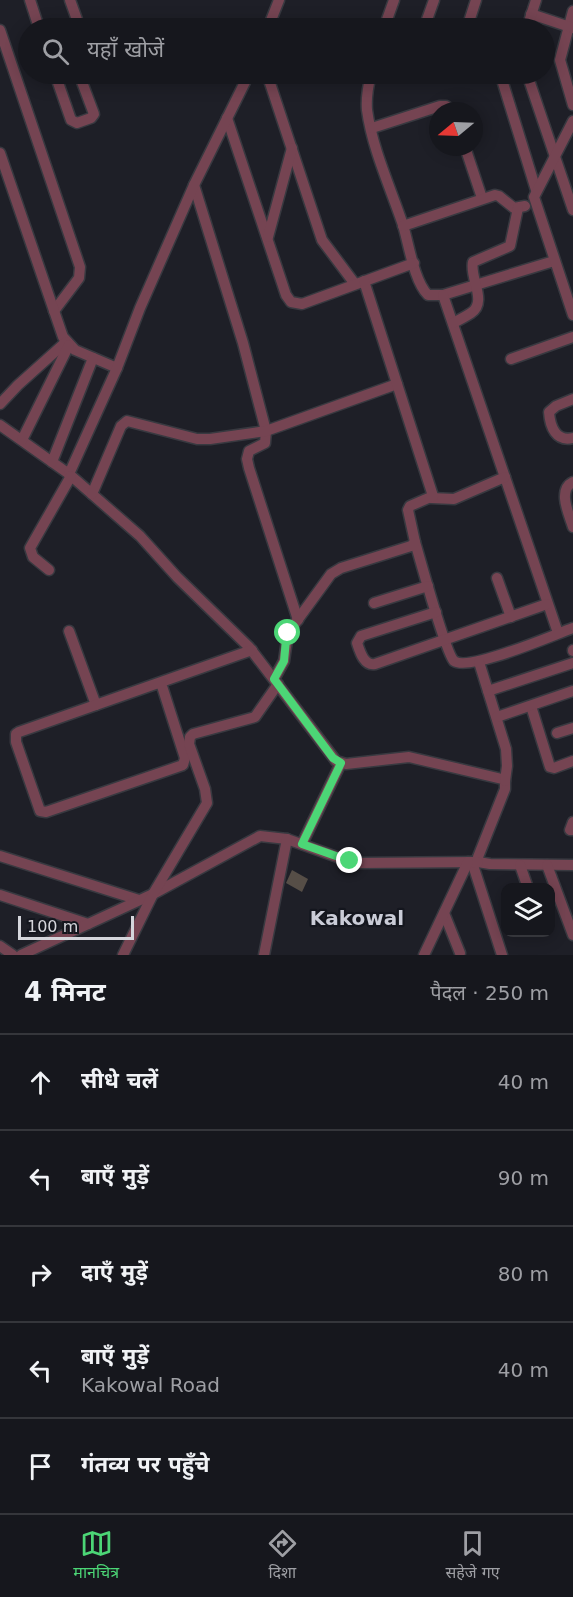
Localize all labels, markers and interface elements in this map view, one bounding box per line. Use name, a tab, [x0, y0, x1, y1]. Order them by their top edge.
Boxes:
search box	[18, 18, 555, 84]
icon: search	[39, 35, 72, 68]
text: यहाँ खोजें	[87, 37, 164, 62]
north arrow	[429, 102, 483, 156]
route start	[274, 619, 300, 645]
route end	[336, 847, 362, 873]
map controls	[501, 883, 555, 937]
button: layers	[501, 883, 555, 937]
district label: Kakowal	[310, 906, 404, 930]
scale bar	[18, 913, 134, 941]
text: 100 m	[27, 917, 78, 936]
text: 4 मिनट	[24, 977, 106, 1007]
text: पैदल · 250 m	[430, 981, 549, 1005]
icon: ahead	[24, 1066, 57, 1099]
text: सीधे चलें	[81, 1068, 158, 1093]
text: 40 m	[498, 1070, 549, 1094]
icon: left	[24, 1162, 57, 1195]
text: बाएँ मुड़ें	[81, 1164, 149, 1189]
text: 90 m	[498, 1166, 549, 1190]
icon: right	[24, 1258, 57, 1291]
text: दाएँ मुड़ें	[81, 1260, 148, 1285]
text: 80 m	[498, 1262, 549, 1286]
text: बाएँ मुड़ें	[81, 1344, 149, 1369]
icon: left	[24, 1354, 57, 1387]
text: 40 m	[498, 1358, 549, 1382]
text: Kakowal Road	[81, 1373, 220, 1397]
icon: arrive	[24, 1450, 57, 1483]
text: गंतव्य पर पहुँचे	[81, 1452, 209, 1477]
tab: मानचित्र	[73, 1527, 119, 1585]
tab: दिशा	[266, 1527, 299, 1585]
tab: सहेजे गए	[445, 1527, 500, 1585]

